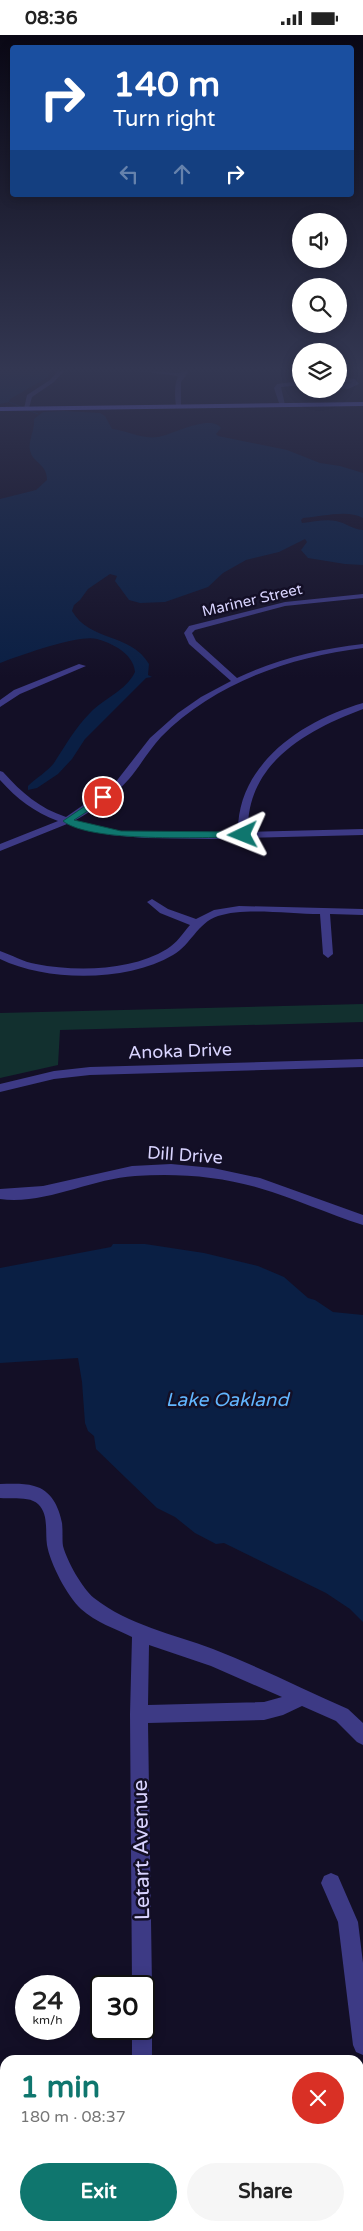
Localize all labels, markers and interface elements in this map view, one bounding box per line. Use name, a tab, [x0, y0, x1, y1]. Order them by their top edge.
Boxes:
text: 08:36	[25, 7, 78, 29]
text: 140 m	[113, 64, 220, 106]
icon: right	[30, 65, 95, 130]
text: Turn right	[113, 106, 215, 132]
icon: left	[115, 160, 143, 188]
icon: ahead	[168, 160, 196, 188]
icon: right	[221, 160, 249, 188]
map controls	[292, 213, 347, 398]
button: sound	[292, 213, 347, 268]
button: search	[292, 278, 347, 333]
button: layers	[292, 343, 347, 398]
street label: Mariner Street	[200, 580, 304, 620]
pin	[82, 776, 124, 818]
icon: arrive	[89, 783, 117, 811]
position arrow	[216, 808, 268, 860]
street label: Anoka Drive	[128, 1038, 232, 1064]
street label: Dill Drive	[146, 1141, 224, 1169]
water label: Lake Oakland	[166, 1389, 290, 1411]
street label: Letart Avenue	[128, 1779, 155, 1920]
speed limit sign: 30	[90, 1975, 155, 2040]
text: 24	[32, 1986, 63, 2016]
text: km/h	[32, 2013, 63, 2027]
text: 1 min	[20, 2069, 100, 2106]
button: close	[292, 2072, 344, 2124]
text: 180 m · 08:37	[20, 2107, 126, 2127]
button: Exit	[20, 2163, 177, 2221]
button: Share	[187, 2163, 344, 2221]

